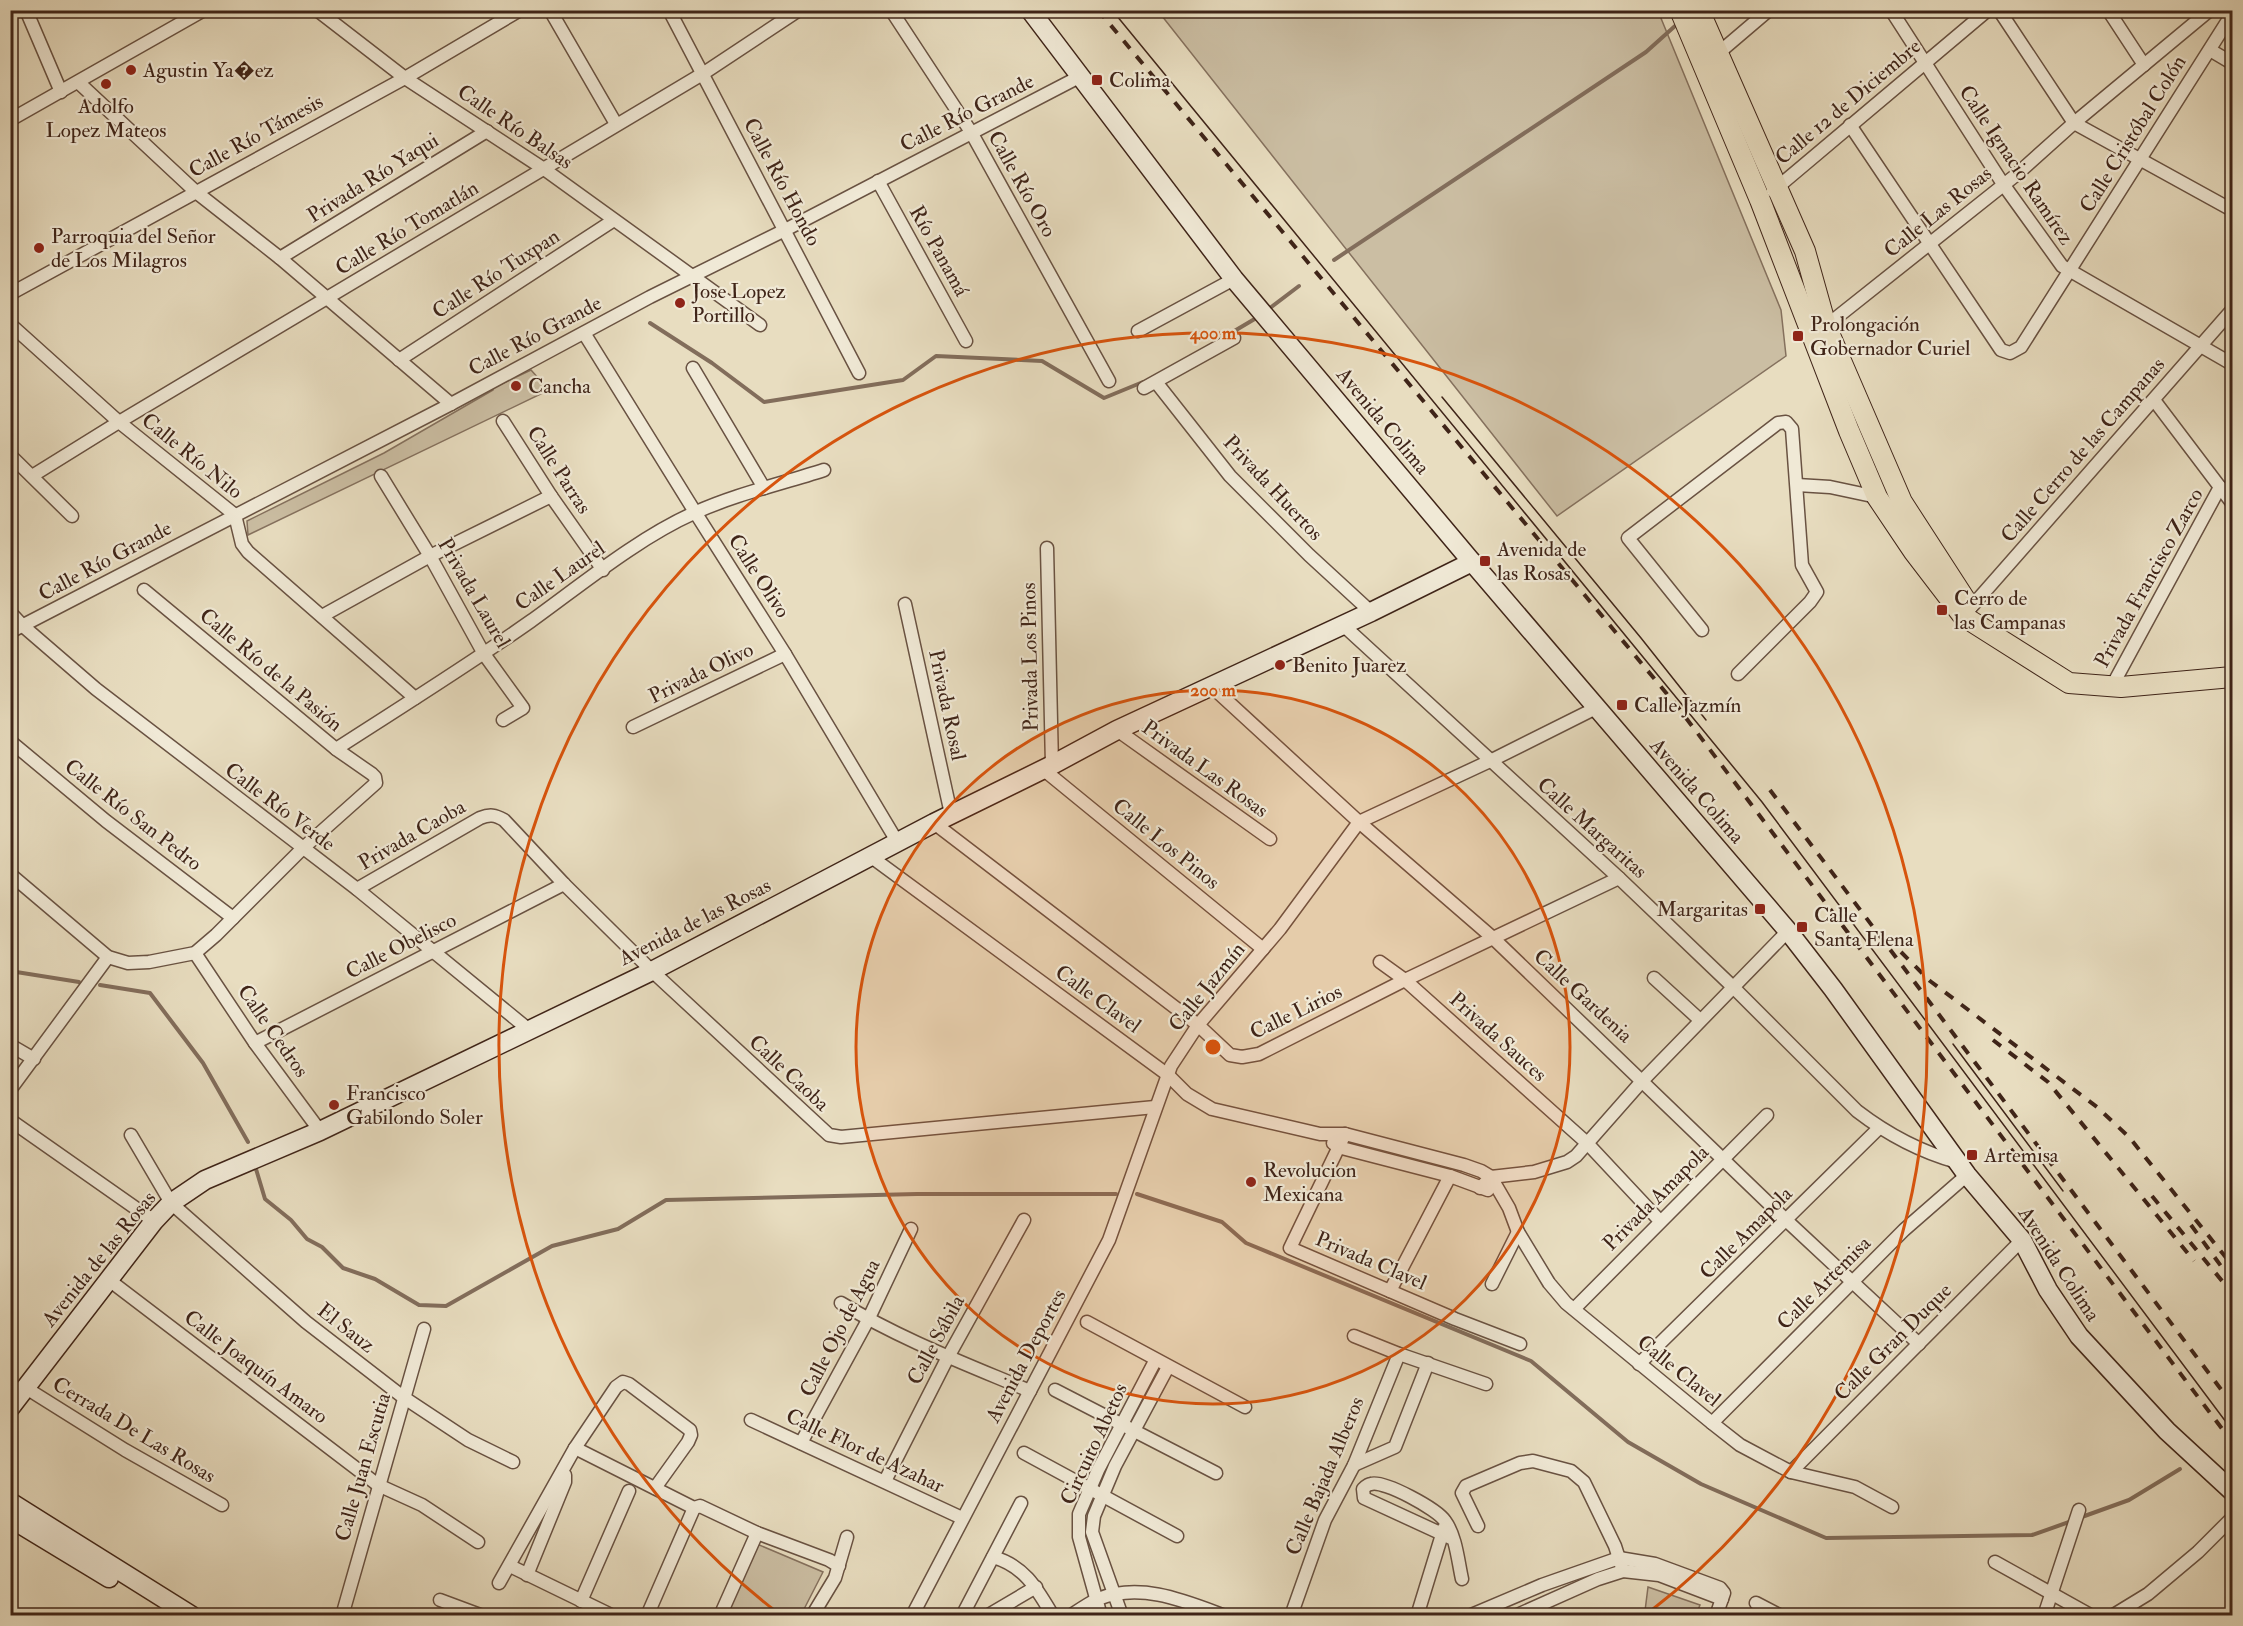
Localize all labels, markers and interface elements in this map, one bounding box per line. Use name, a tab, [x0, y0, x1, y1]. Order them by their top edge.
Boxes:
street label: Calle 12 de Diciembre	[1770, 33, 1927, 171]
street label: Calle Cristóbal Colón	[2074, 50, 2192, 218]
place label: Agustin Ya�ez	[142, 57, 274, 84]
marker: Agustin Ya�ez	[124, 63, 138, 77]
place label: Colima	[1109, 67, 1171, 94]
street label: Calle Río Grande	[895, 68, 1039, 158]
marker: Colima	[1090, 73, 1104, 87]
marker: Adolfo Lopez Mateos	[99, 77, 113, 91]
street label: Calle Río Balsas	[452, 78, 578, 176]
street label: Calle Ignacio Ramírez	[1953, 80, 2079, 250]
street label: Calle Río Támesis	[184, 88, 328, 184]
place label: Adolfo Lopez Mateos	[45, 93, 167, 144]
street label: Calle Río Hondo	[737, 113, 827, 251]
street label: Calle Río Oro	[982, 126, 1062, 242]
street label: Privada Río Yaqui	[302, 127, 444, 229]
street label: Calle Las Rosas	[1879, 160, 1997, 264]
street label: Calle Río Tomatlán	[330, 175, 484, 281]
street label: Río Panamá	[903, 201, 975, 302]
place label: Parroquia del Señor de Los Milagros	[51, 223, 216, 274]
street label: Calle Río Tuxpan	[427, 223, 565, 325]
marker: Parroquia del Señor de Los Milagros	[32, 241, 46, 255]
place label: Jose Lopez Portillo	[691, 278, 786, 329]
street label: Calle Río Grande	[464, 290, 606, 382]
marker: Jose Lopez Portillo	[673, 296, 687, 310]
place label: Prolongación Gobernador Curiel	[1810, 311, 1971, 362]
text: 400 m	[1189, 322, 1237, 345]
marker: Prolongación Gobernador Curiel	[1791, 329, 1805, 343]
street label: Calle Cerro de las Campanas	[1995, 352, 2171, 548]
street label: Avenida Colima	[1330, 361, 1436, 480]
place label: Cancha	[528, 373, 591, 400]
marker: Cancha	[509, 379, 523, 393]
street label: Calle Río Nilo	[136, 407, 248, 505]
street label: Calle Parras	[521, 421, 597, 519]
street label: Privada Huertos	[1217, 429, 1329, 547]
street label: Privada Francisco Zarco	[2088, 484, 2210, 672]
street label: Calle Río Grande	[34, 515, 176, 607]
street label: Calle Olivo	[722, 529, 796, 623]
street label: Privada Laurel	[432, 533, 517, 654]
street label: Calle Laurel	[509, 535, 611, 617]
place label: Avenida de las Rosas	[1496, 536, 1587, 587]
marker: Avenida de las Rosas	[1478, 554, 1492, 568]
street label: Privada Los Pinos	[1015, 582, 1045, 732]
place label: Cerro de las Campanas	[1954, 585, 2066, 636]
street label: Calle Río de la Pasión	[194, 602, 348, 738]
marker: Cerro de las Campanas	[1935, 603, 1949, 617]
street label: Privada Olivo	[644, 636, 758, 710]
street label: Privada Rosal	[922, 647, 972, 763]
place label: Benito Juarez	[1292, 652, 1406, 679]
marker: Benito Juarez	[1273, 658, 1287, 672]
text: 200 m	[1190, 679, 1237, 702]
place label: Calle Jazmín	[1634, 692, 1742, 719]
marker: Calle Jazmín	[1615, 698, 1629, 712]
street label: Privada Las Rosas	[1136, 714, 1274, 824]
street label: Avenida Colima	[1643, 732, 1751, 850]
street label: Calle Río San Pedro	[59, 753, 207, 877]
street label: Calle Río Verde	[219, 757, 341, 857]
street label: Calle Margaritas	[1531, 771, 1653, 885]
street label: Calle Los Pinos	[1107, 792, 1225, 896]
street label: Privada Caoba	[354, 793, 471, 877]
street label: Avenida de las Rosas	[613, 872, 776, 972]
place label: Margaritas	[1657, 896, 1748, 923]
marker: Margaritas	[1753, 902, 1767, 916]
place label: Calle Santa Elena	[1814, 902, 1914, 953]
street label: Calle Obelisco	[341, 907, 461, 985]
marker: Calle Santa Elena	[1795, 920, 1809, 934]
street label: Calle Jazmín	[1163, 937, 1251, 1037]
street label: Calle Gardenia	[1528, 943, 1639, 1049]
street label: Calle Clavel	[1050, 959, 1147, 1040]
street label: Calle Lirios	[1245, 978, 1347, 1046]
street label: Calle Cedros	[231, 979, 315, 1083]
street label: Privada Sauces	[1444, 986, 1552, 1088]
street label: Calle Caoba	[743, 1029, 835, 1117]
centre of rings	[1203, 1037, 1223, 1057]
place label: Francisco Gabilondo Soler	[346, 1080, 483, 1131]
marker: Francisco Gabilondo Soler	[327, 1098, 341, 1112]
street label: Privada Amapola	[1597, 1139, 1715, 1257]
place label: Artemisa	[1983, 1142, 2059, 1169]
marker: Artemisa	[1965, 1148, 1979, 1162]
place label: Revolucion Mexicana	[1263, 1157, 1357, 1208]
marker: Revolucion Mexicana	[1244, 1175, 1258, 1189]
street label: Calle Amapola	[1694, 1181, 1798, 1285]
street label: Avenida de las Rosas	[35, 1185, 162, 1333]
street label: Avenida Colima	[2011, 1201, 2106, 1327]
street label: Privada Clavel	[1311, 1225, 1431, 1297]
street label: Calle Artemisa	[1771, 1230, 1877, 1336]
street label: Calle Ojo de Agua	[794, 1254, 887, 1401]
street label: Calle Gran Duque	[1828, 1277, 1958, 1407]
street label: Avenida Deportes	[979, 1285, 1073, 1428]
street label: Calle Sábila	[901, 1290, 971, 1390]
street label: El Sauz	[312, 1297, 380, 1359]
street label: Calle Joaquín Amaro	[179, 1304, 333, 1430]
street label: Calle Clavel	[1632, 1329, 1727, 1413]
street label: Cerrada De Las Rosas	[48, 1371, 220, 1489]
street label: Circuito Abetos	[1054, 1379, 1134, 1509]
street label: Calle Juan Escutia	[329, 1389, 397, 1544]
street label: Calle Bajada Alberos	[1279, 1393, 1371, 1559]
street label: Calle Flor de Azahar	[781, 1402, 949, 1500]

